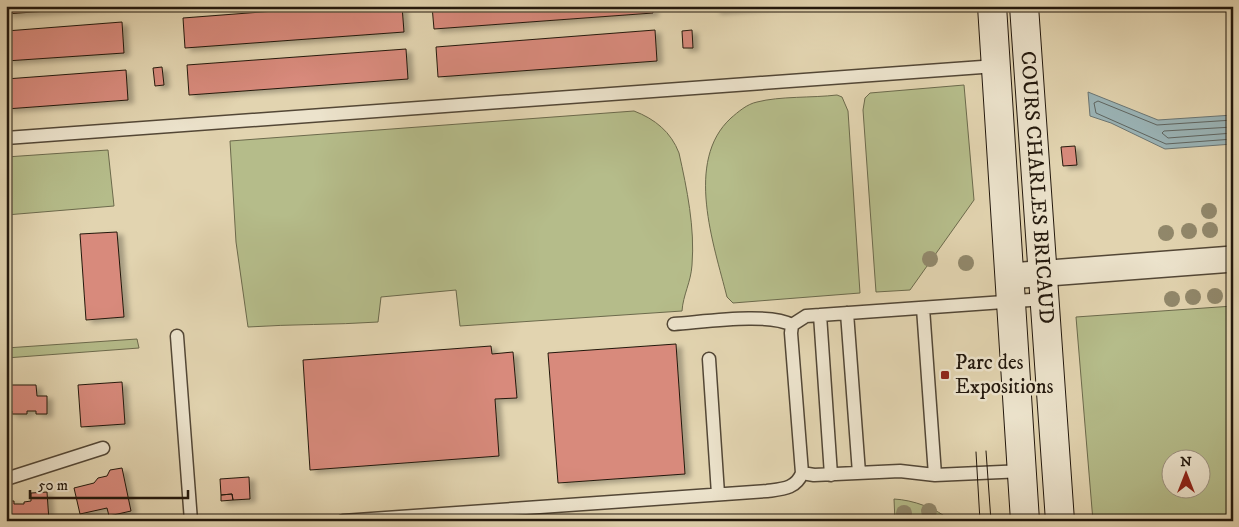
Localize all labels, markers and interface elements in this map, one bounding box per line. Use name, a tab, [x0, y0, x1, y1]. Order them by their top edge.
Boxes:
street label: COURS CHARLES BRICAUD	[1014, 50, 1059, 325]
place label: Parc des Expositions	[955, 350, 1054, 400]
marker: Parc des Expositions	[939, 369, 951, 381]
north arrow	[1162, 450, 1212, 500]
text: N	[1180, 453, 1192, 471]
scale bar	[30, 467, 188, 499]
text: 50 m	[38, 476, 68, 495]

